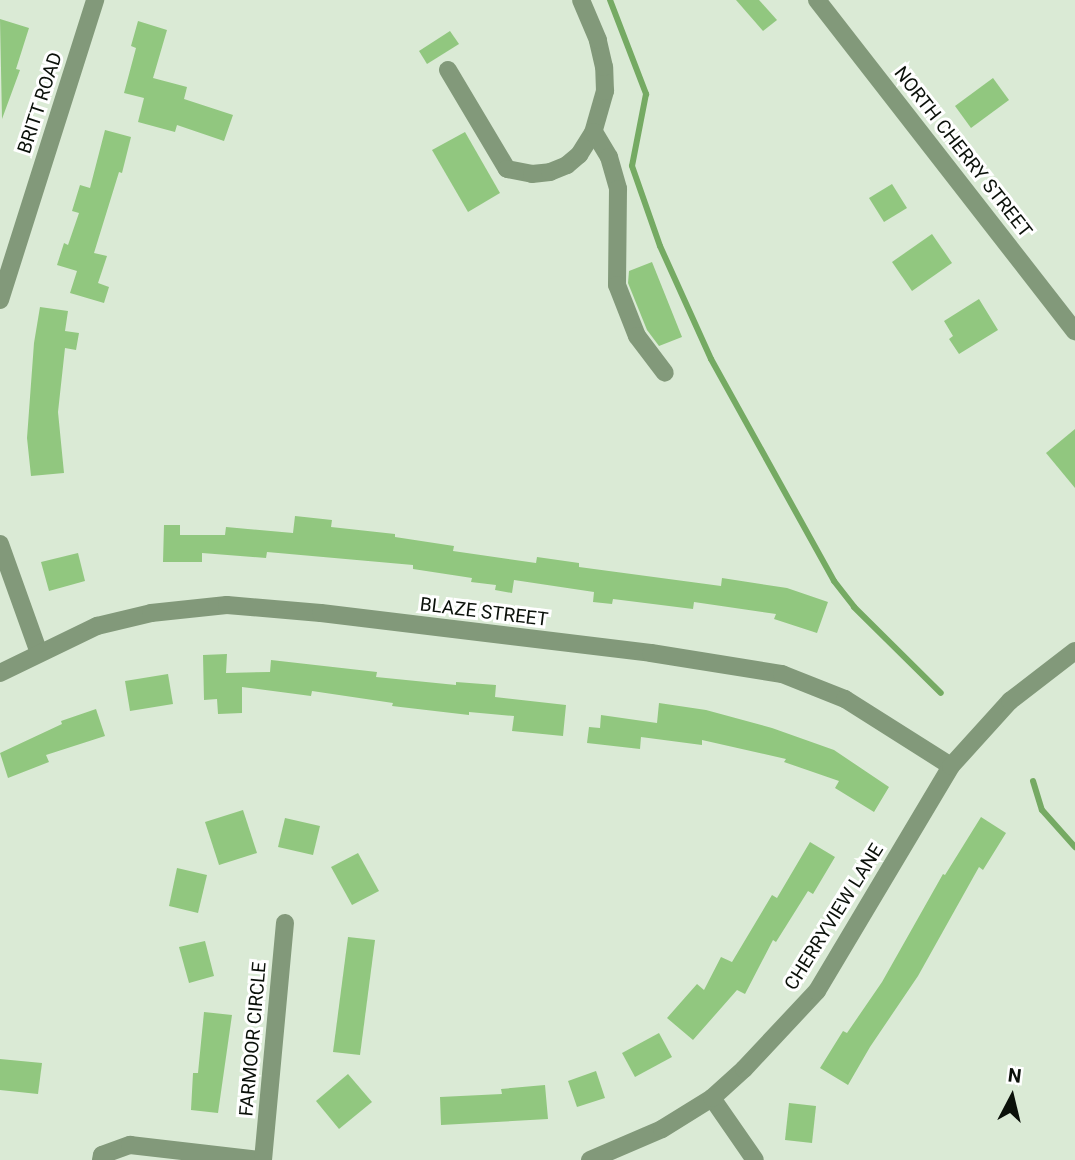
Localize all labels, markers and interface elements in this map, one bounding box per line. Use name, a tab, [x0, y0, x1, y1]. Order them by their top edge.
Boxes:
street label: BRITT ROAD	[13, 49, 67, 157]
street label: NORTH CHERRY STREET	[889, 62, 1037, 242]
street label: BLAZE STREET	[419, 593, 549, 631]
street label: CHERRYVIEW LANE	[780, 840, 888, 994]
street label: FARMOOR CIRCLE	[235, 961, 271, 1117]
north arrow	[977, 1062, 1047, 1132]
text: N	[1007, 1063, 1023, 1088]

